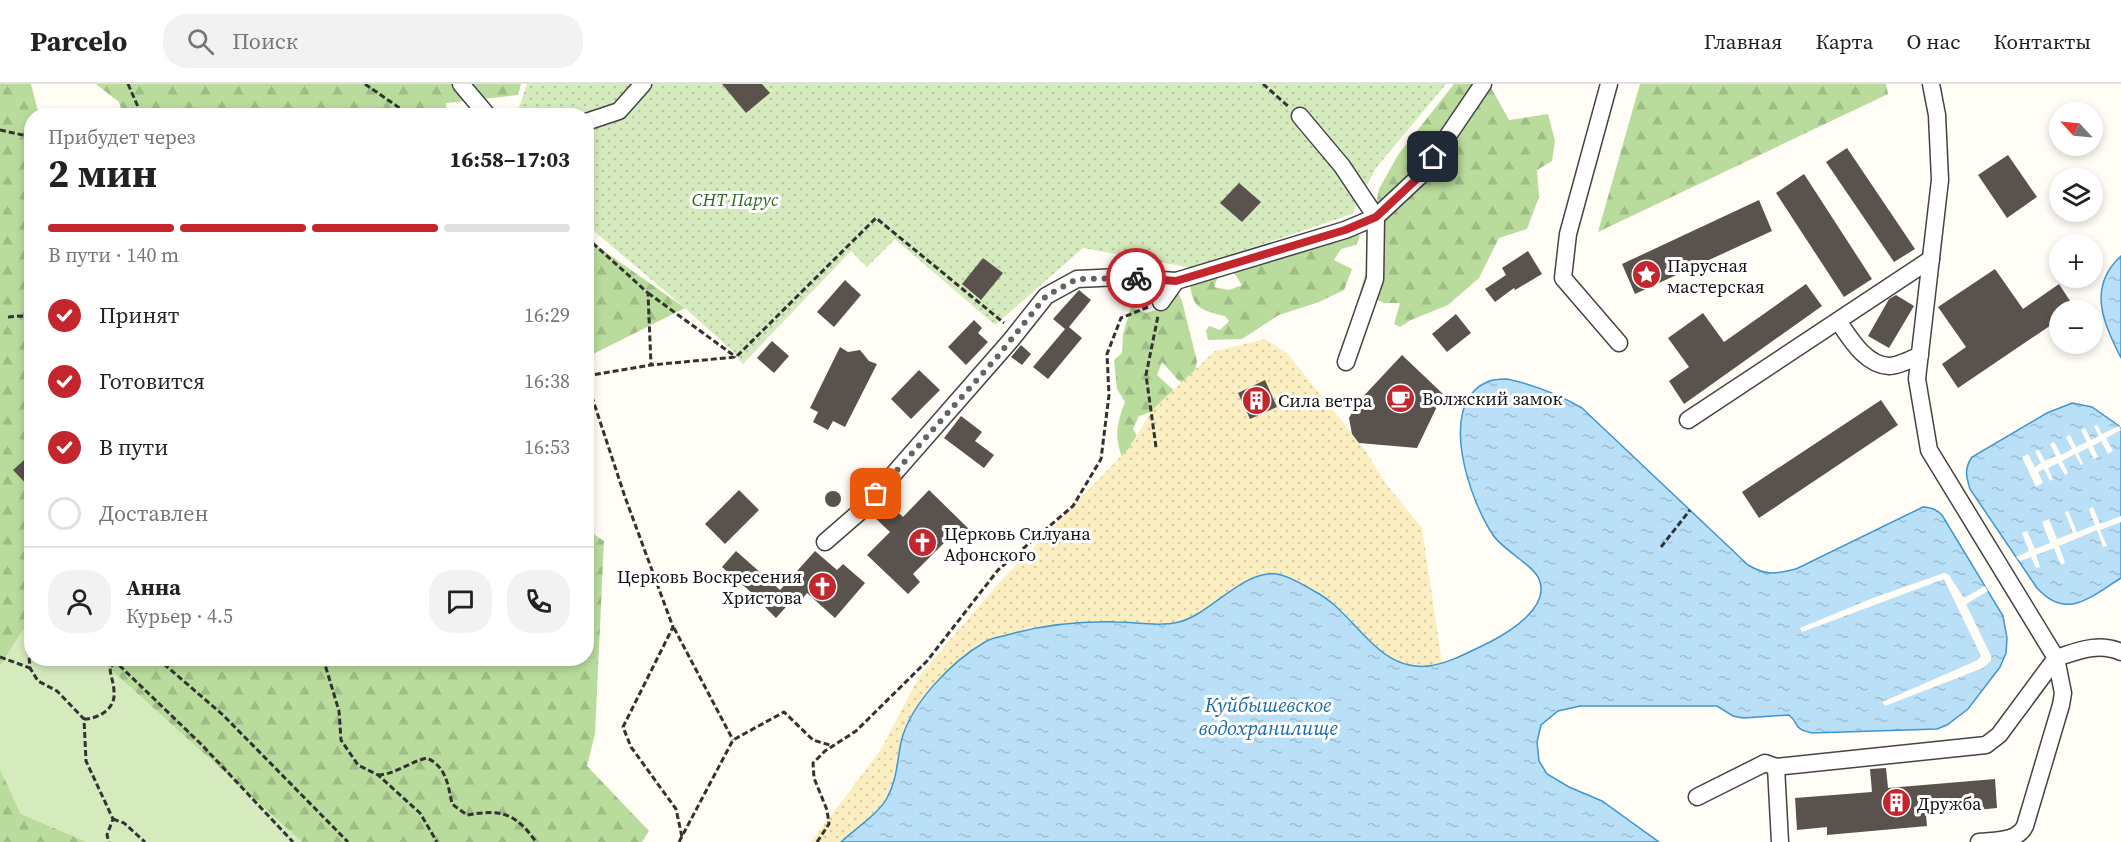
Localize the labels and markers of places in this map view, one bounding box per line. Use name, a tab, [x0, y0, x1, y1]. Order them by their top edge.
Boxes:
pin	[1407, 131, 1458, 182]
place label: Парусная мастерская	[1667, 253, 1765, 299]
place icon: Парусная мастерская	[1630, 259, 1662, 291]
cafe icon: Волжский замок	[1385, 382, 1417, 414]
building icon: Сила ветра	[1241, 384, 1273, 416]
place label: Волжский замок	[1422, 386, 1563, 411]
place label: Сила ветра	[1278, 388, 1373, 413]
pin	[850, 468, 901, 519]
place label: Церковь Силуана Афонского	[944, 521, 1091, 567]
church icon: Церковь Силуана Афонского	[907, 527, 939, 559]
place label: Церковь Воскресения Христова	[617, 564, 803, 610]
church icon: Церковь Воскресения Христова	[807, 570, 839, 602]
building icon: Дружба	[1880, 787, 1912, 819]
place label: Дружба	[1917, 791, 1982, 816]

